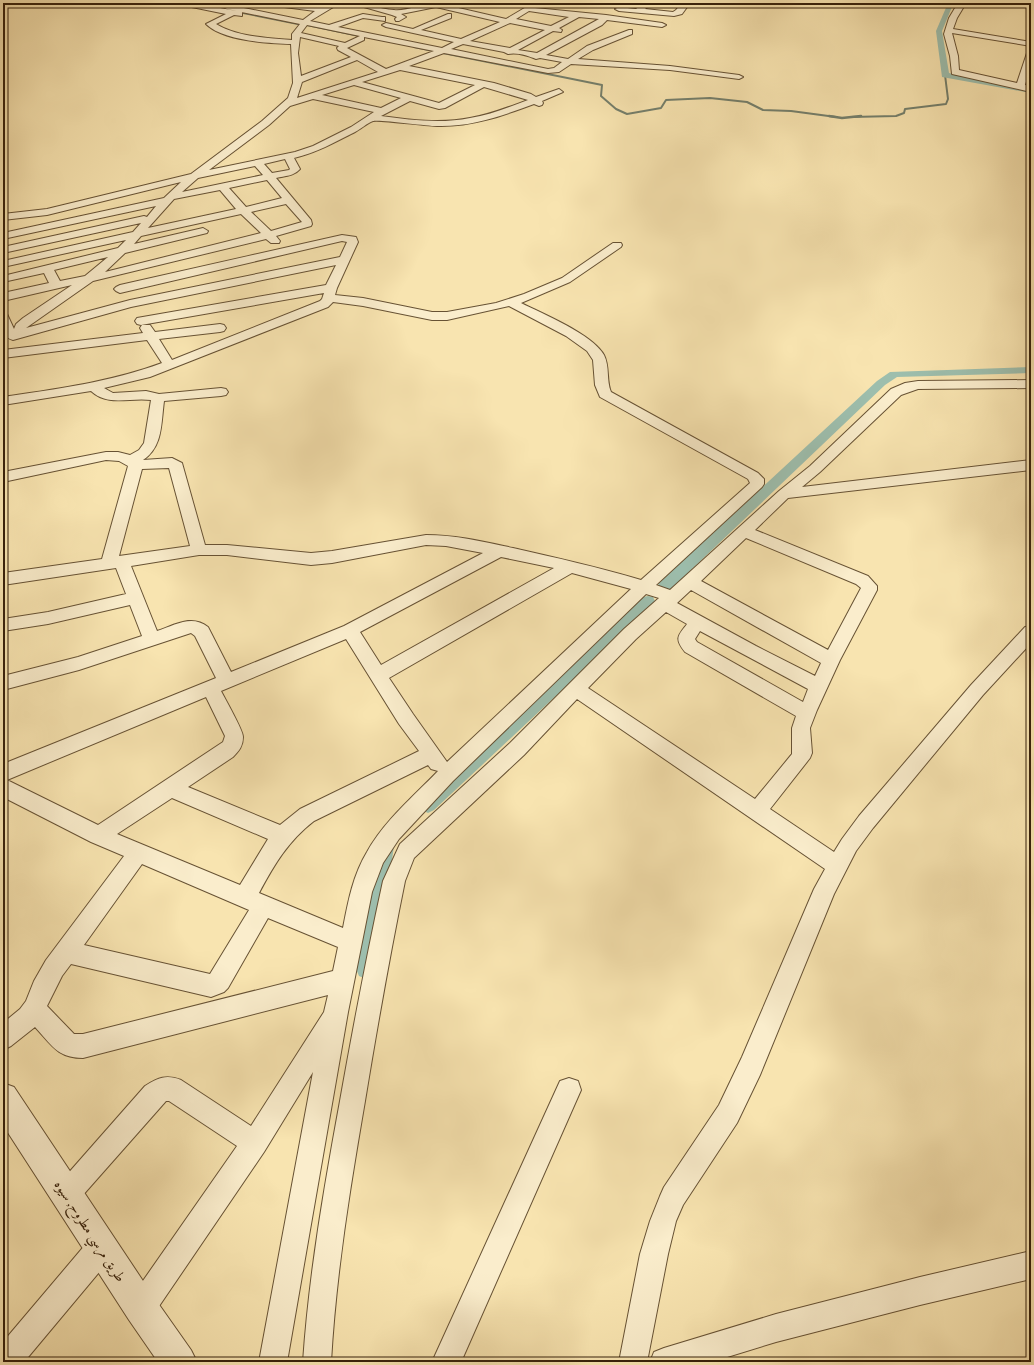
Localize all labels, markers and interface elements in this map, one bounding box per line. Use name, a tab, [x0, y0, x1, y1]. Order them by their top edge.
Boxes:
street label: طريق مرسي مطروح, سيوه	[46, 1177, 129, 1288]

